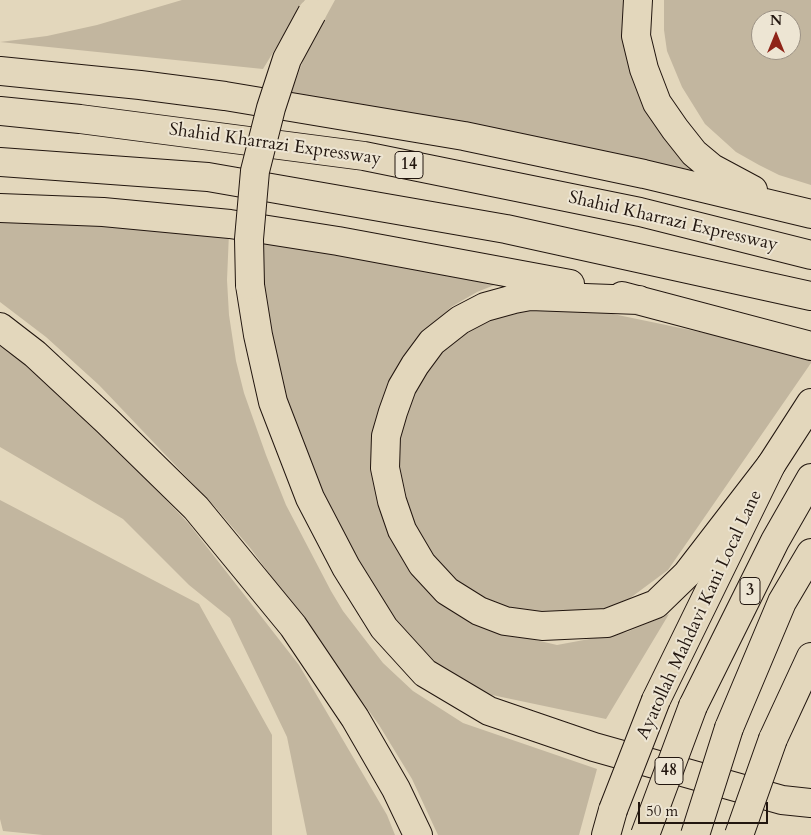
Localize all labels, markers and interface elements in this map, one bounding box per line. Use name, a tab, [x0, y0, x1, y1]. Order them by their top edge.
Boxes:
north arrow	[751, 10, 801, 60]
text: N	[770, 11, 782, 30]
street label: Shahid Kharrazi Expressway	[168, 119, 382, 171]
road number: 14	[395, 152, 423, 178]
street label: Shahid Kharrazi Expressway	[566, 187, 780, 257]
street label: Ayatollah Mahdavi Kani Local Lane	[633, 487, 767, 743]
road number: 3	[740, 578, 760, 604]
road number: 48	[655, 758, 683, 784]
scale bar	[641, 792, 771, 824]
text: 50 m	[646, 801, 678, 821]

